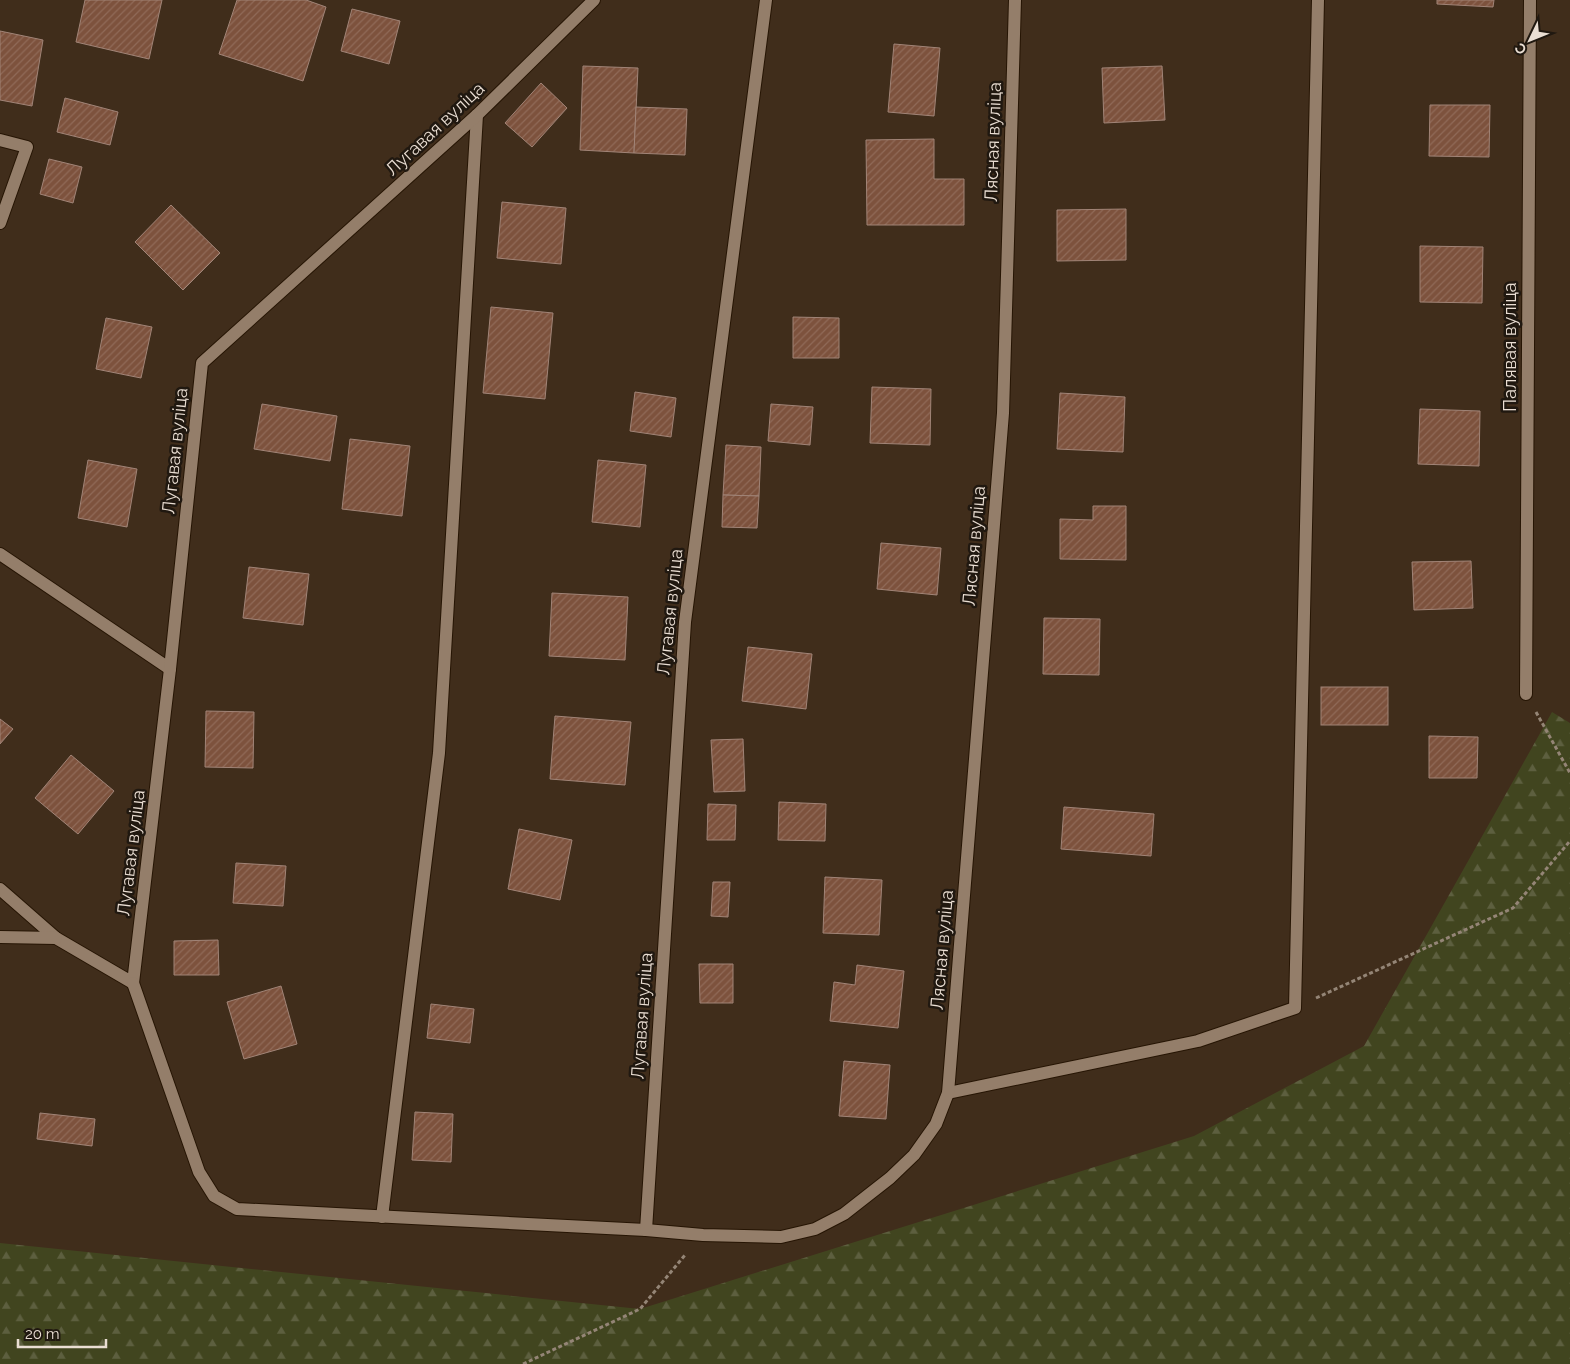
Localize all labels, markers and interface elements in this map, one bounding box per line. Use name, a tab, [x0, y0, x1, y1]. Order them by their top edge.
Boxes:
north arrow	[1505, 15, 1555, 65]
text: С	[1511, 40, 1530, 58]
street label: Лугавая вуліца	[381, 78, 488, 180]
street label: Лясная вуліца	[980, 82, 1005, 202]
street label: Палявая вуліца	[1499, 282, 1520, 412]
street label: Лугавая вуліца	[157, 387, 192, 515]
street label: Лясная вуліца	[958, 485, 989, 607]
street label: Лугавая вуліца	[652, 548, 687, 676]
street label: Лугавая вуліца	[112, 789, 149, 917]
street label: Лясная вуліца	[926, 889, 957, 1011]
street label: Лугавая вуліца	[627, 952, 656, 1080]
scale bar	[18, 1316, 105, 1348]
text: 20 m	[25, 1325, 60, 1343]

